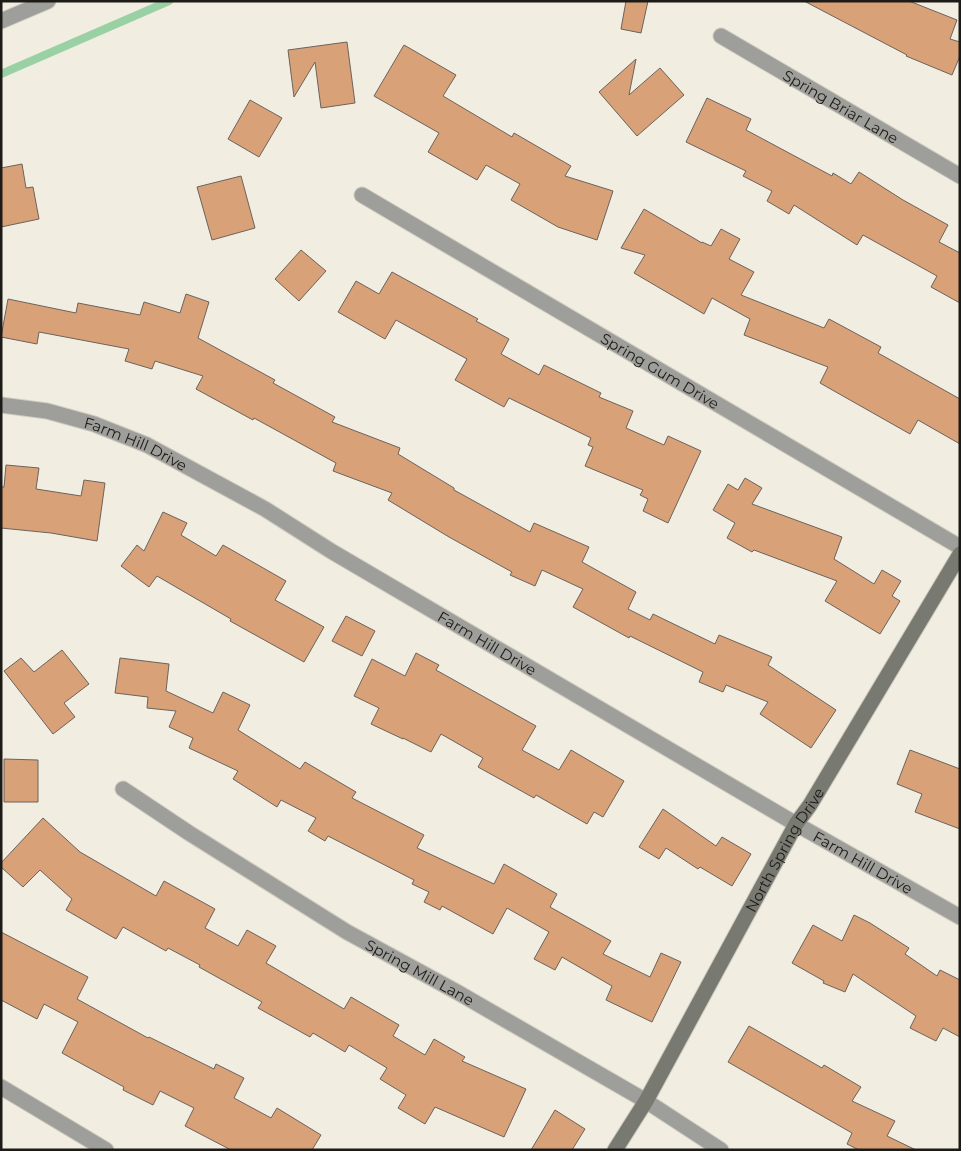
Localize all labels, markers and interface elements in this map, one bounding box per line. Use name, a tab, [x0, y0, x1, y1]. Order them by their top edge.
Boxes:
street label: Spring Briar Lane	[780, 65, 902, 147]
street label: Spring Gum Drive	[597, 328, 723, 413]
street label: Farm Hill Drive	[82, 412, 191, 475]
street label: Farm Hill Drive	[435, 606, 540, 679]
street label: North Spring Drive	[741, 784, 828, 915]
street label: Farm Hill Drive	[810, 826, 916, 898]
street label: Spring Mill Lane	[362, 935, 478, 1009]

